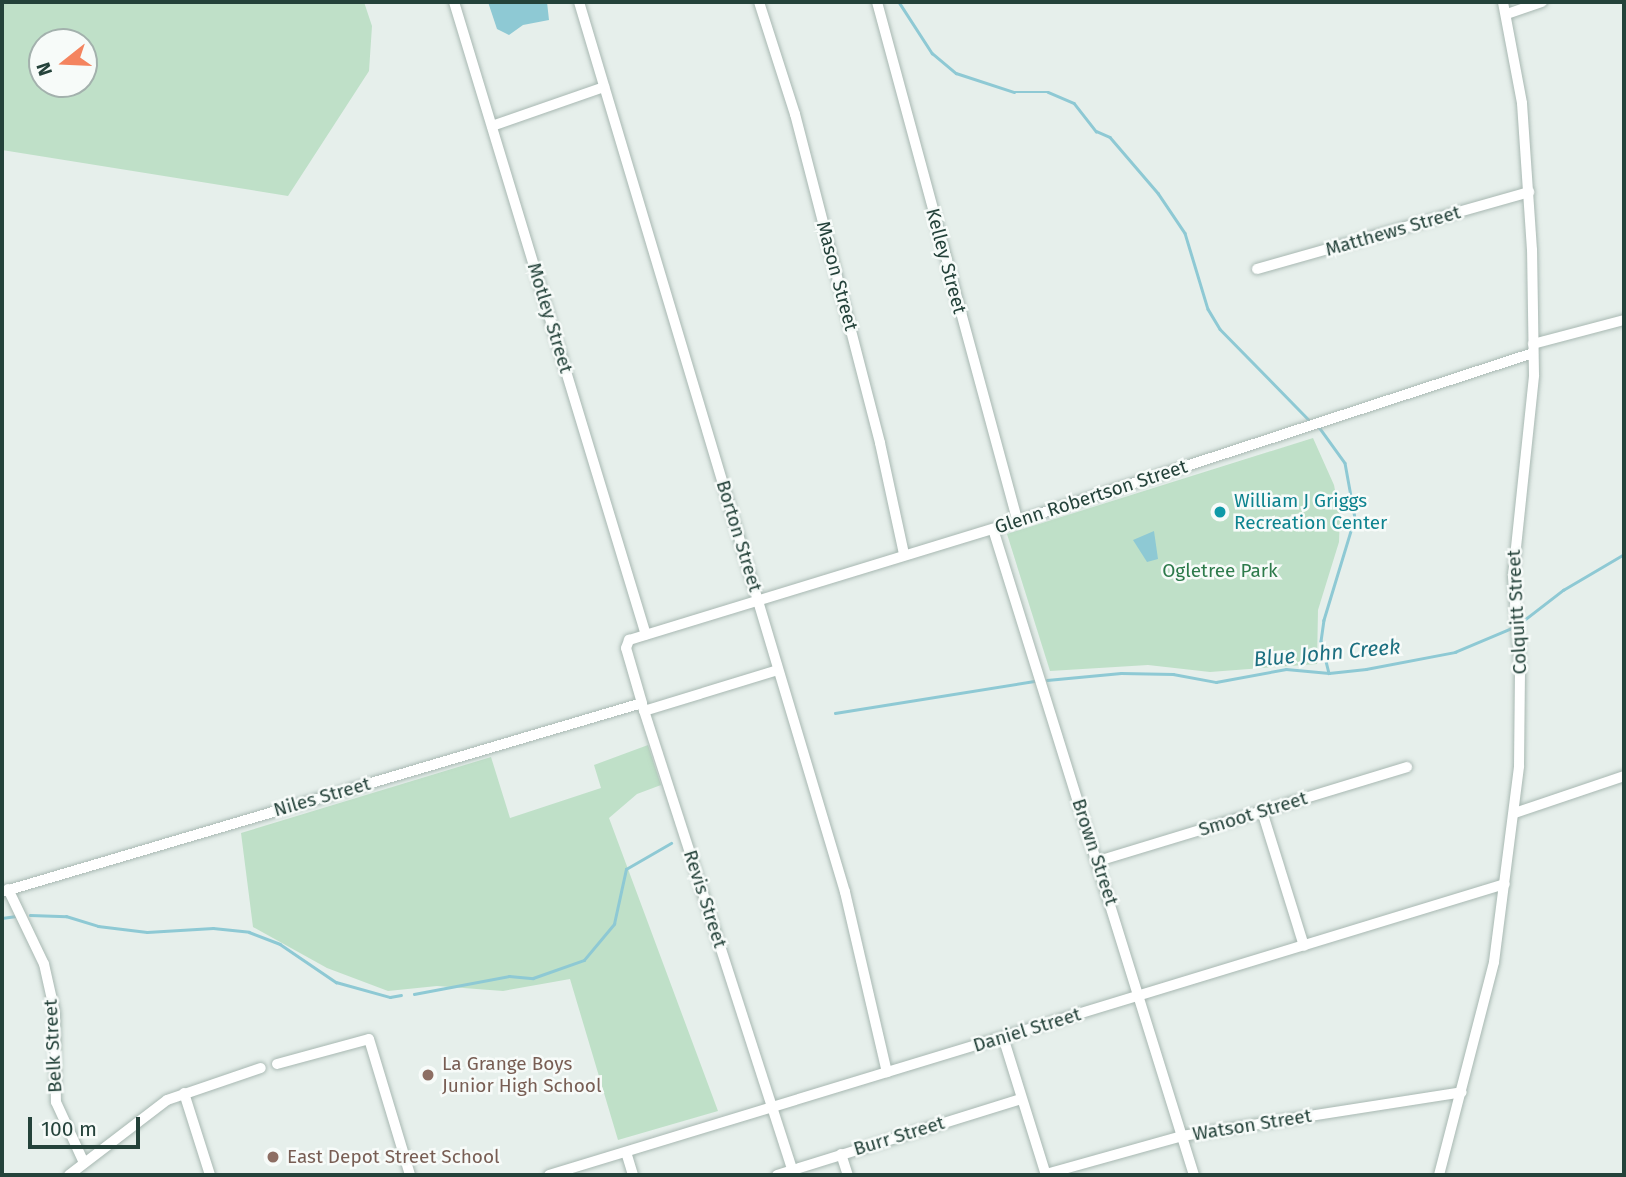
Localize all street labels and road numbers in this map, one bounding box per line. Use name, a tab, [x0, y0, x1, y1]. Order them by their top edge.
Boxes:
street label: Matthews Street	[1323, 201, 1463, 261]
street label: Kelley Street	[921, 206, 971, 316]
street label: Mason Street	[811, 219, 863, 333]
street label: Motley Street	[522, 260, 578, 376]
street label: Glenn Robertson Street	[992, 455, 1190, 539]
street label: Borton Street	[711, 478, 767, 594]
street label: Colquitt Street	[1502, 549, 1532, 675]
street label: Niles Street	[271, 772, 373, 822]
street label: Smoot Street	[1196, 787, 1310, 841]
street label: Brown Street	[1067, 796, 1123, 908]
street label: Revis Street	[678, 847, 732, 951]
street label: Belk Street	[39, 999, 67, 1093]
street label: Daniel Street	[970, 1003, 1084, 1057]
street label: Watson Street	[1191, 1104, 1313, 1146]
street label: Burr Street	[851, 1111, 947, 1161]

